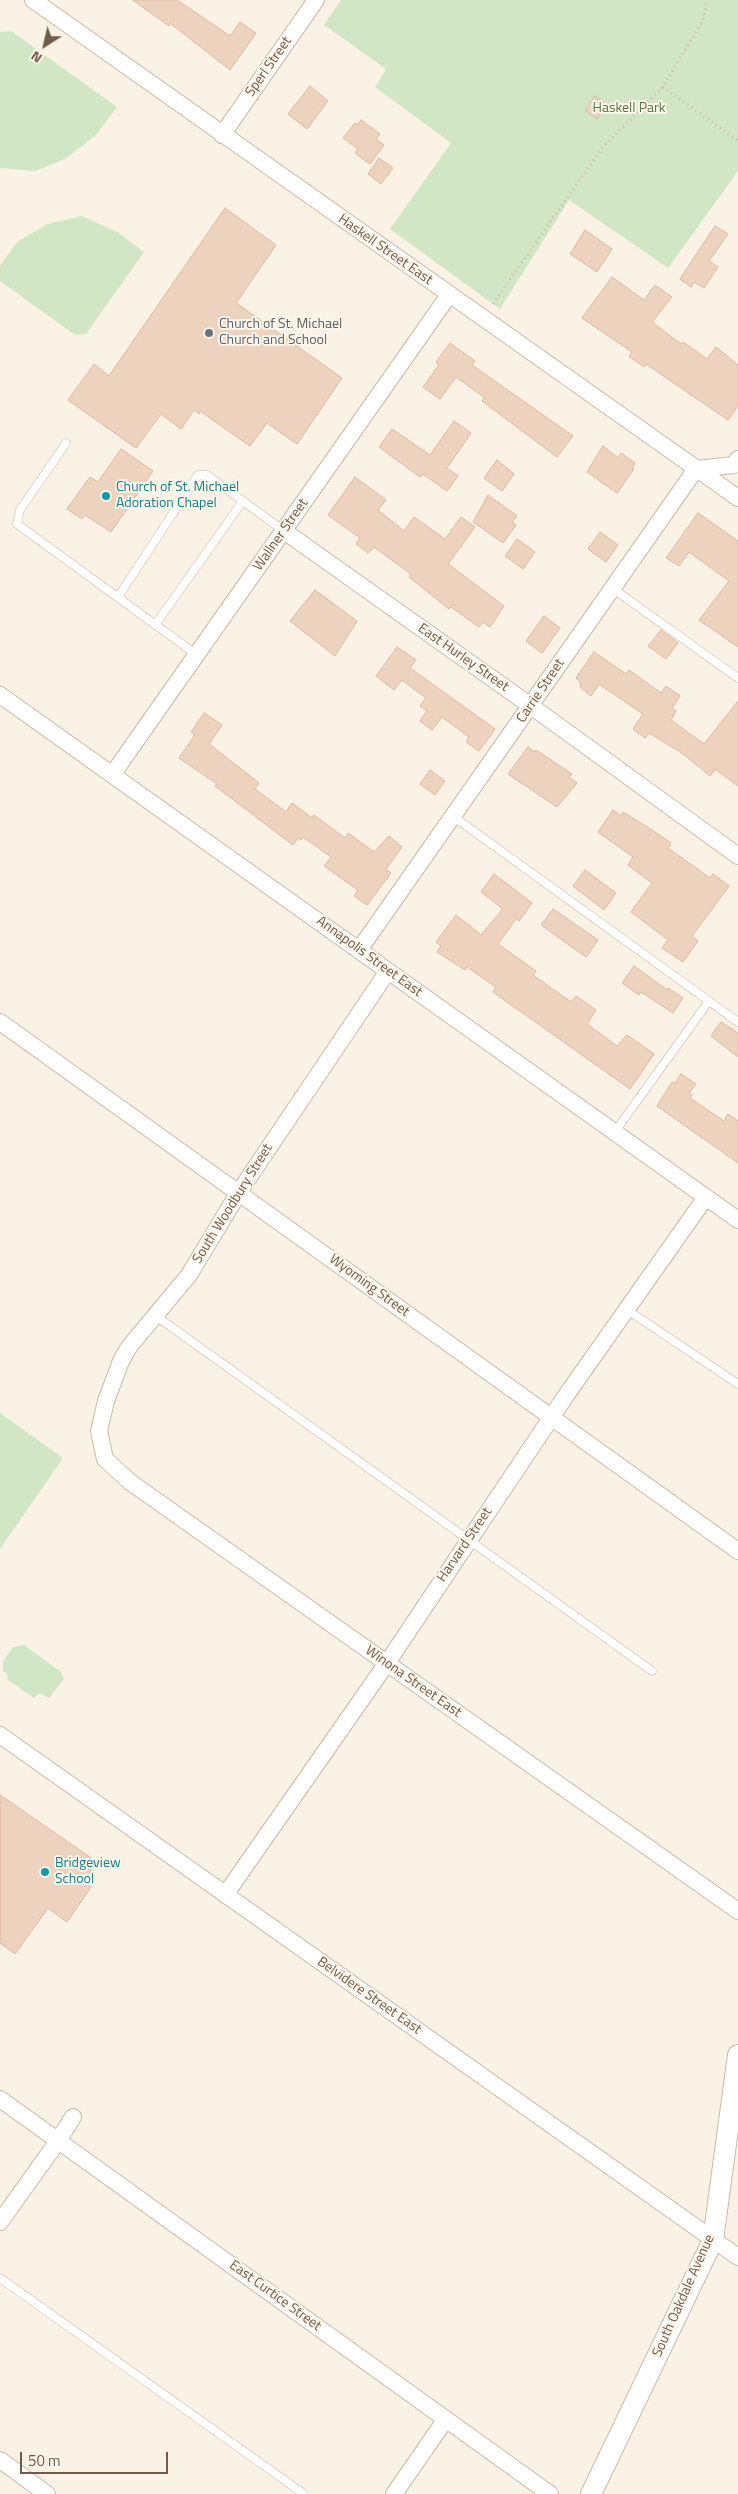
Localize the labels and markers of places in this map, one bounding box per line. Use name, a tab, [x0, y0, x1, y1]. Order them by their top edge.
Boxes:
place label: Church of St. Michael Church and School	[219, 317, 342, 350]
marker: Church of St. Michael Church and School	[203, 327, 215, 339]
place label: Church of St. Michael Adoration Chapel	[116, 480, 239, 512]
marker: Church of St. Michael Adoration Chapel	[100, 490, 112, 502]
place label: Bridgeview School	[55, 1856, 121, 1888]
marker: Bridgeview School	[39, 1866, 51, 1878]

